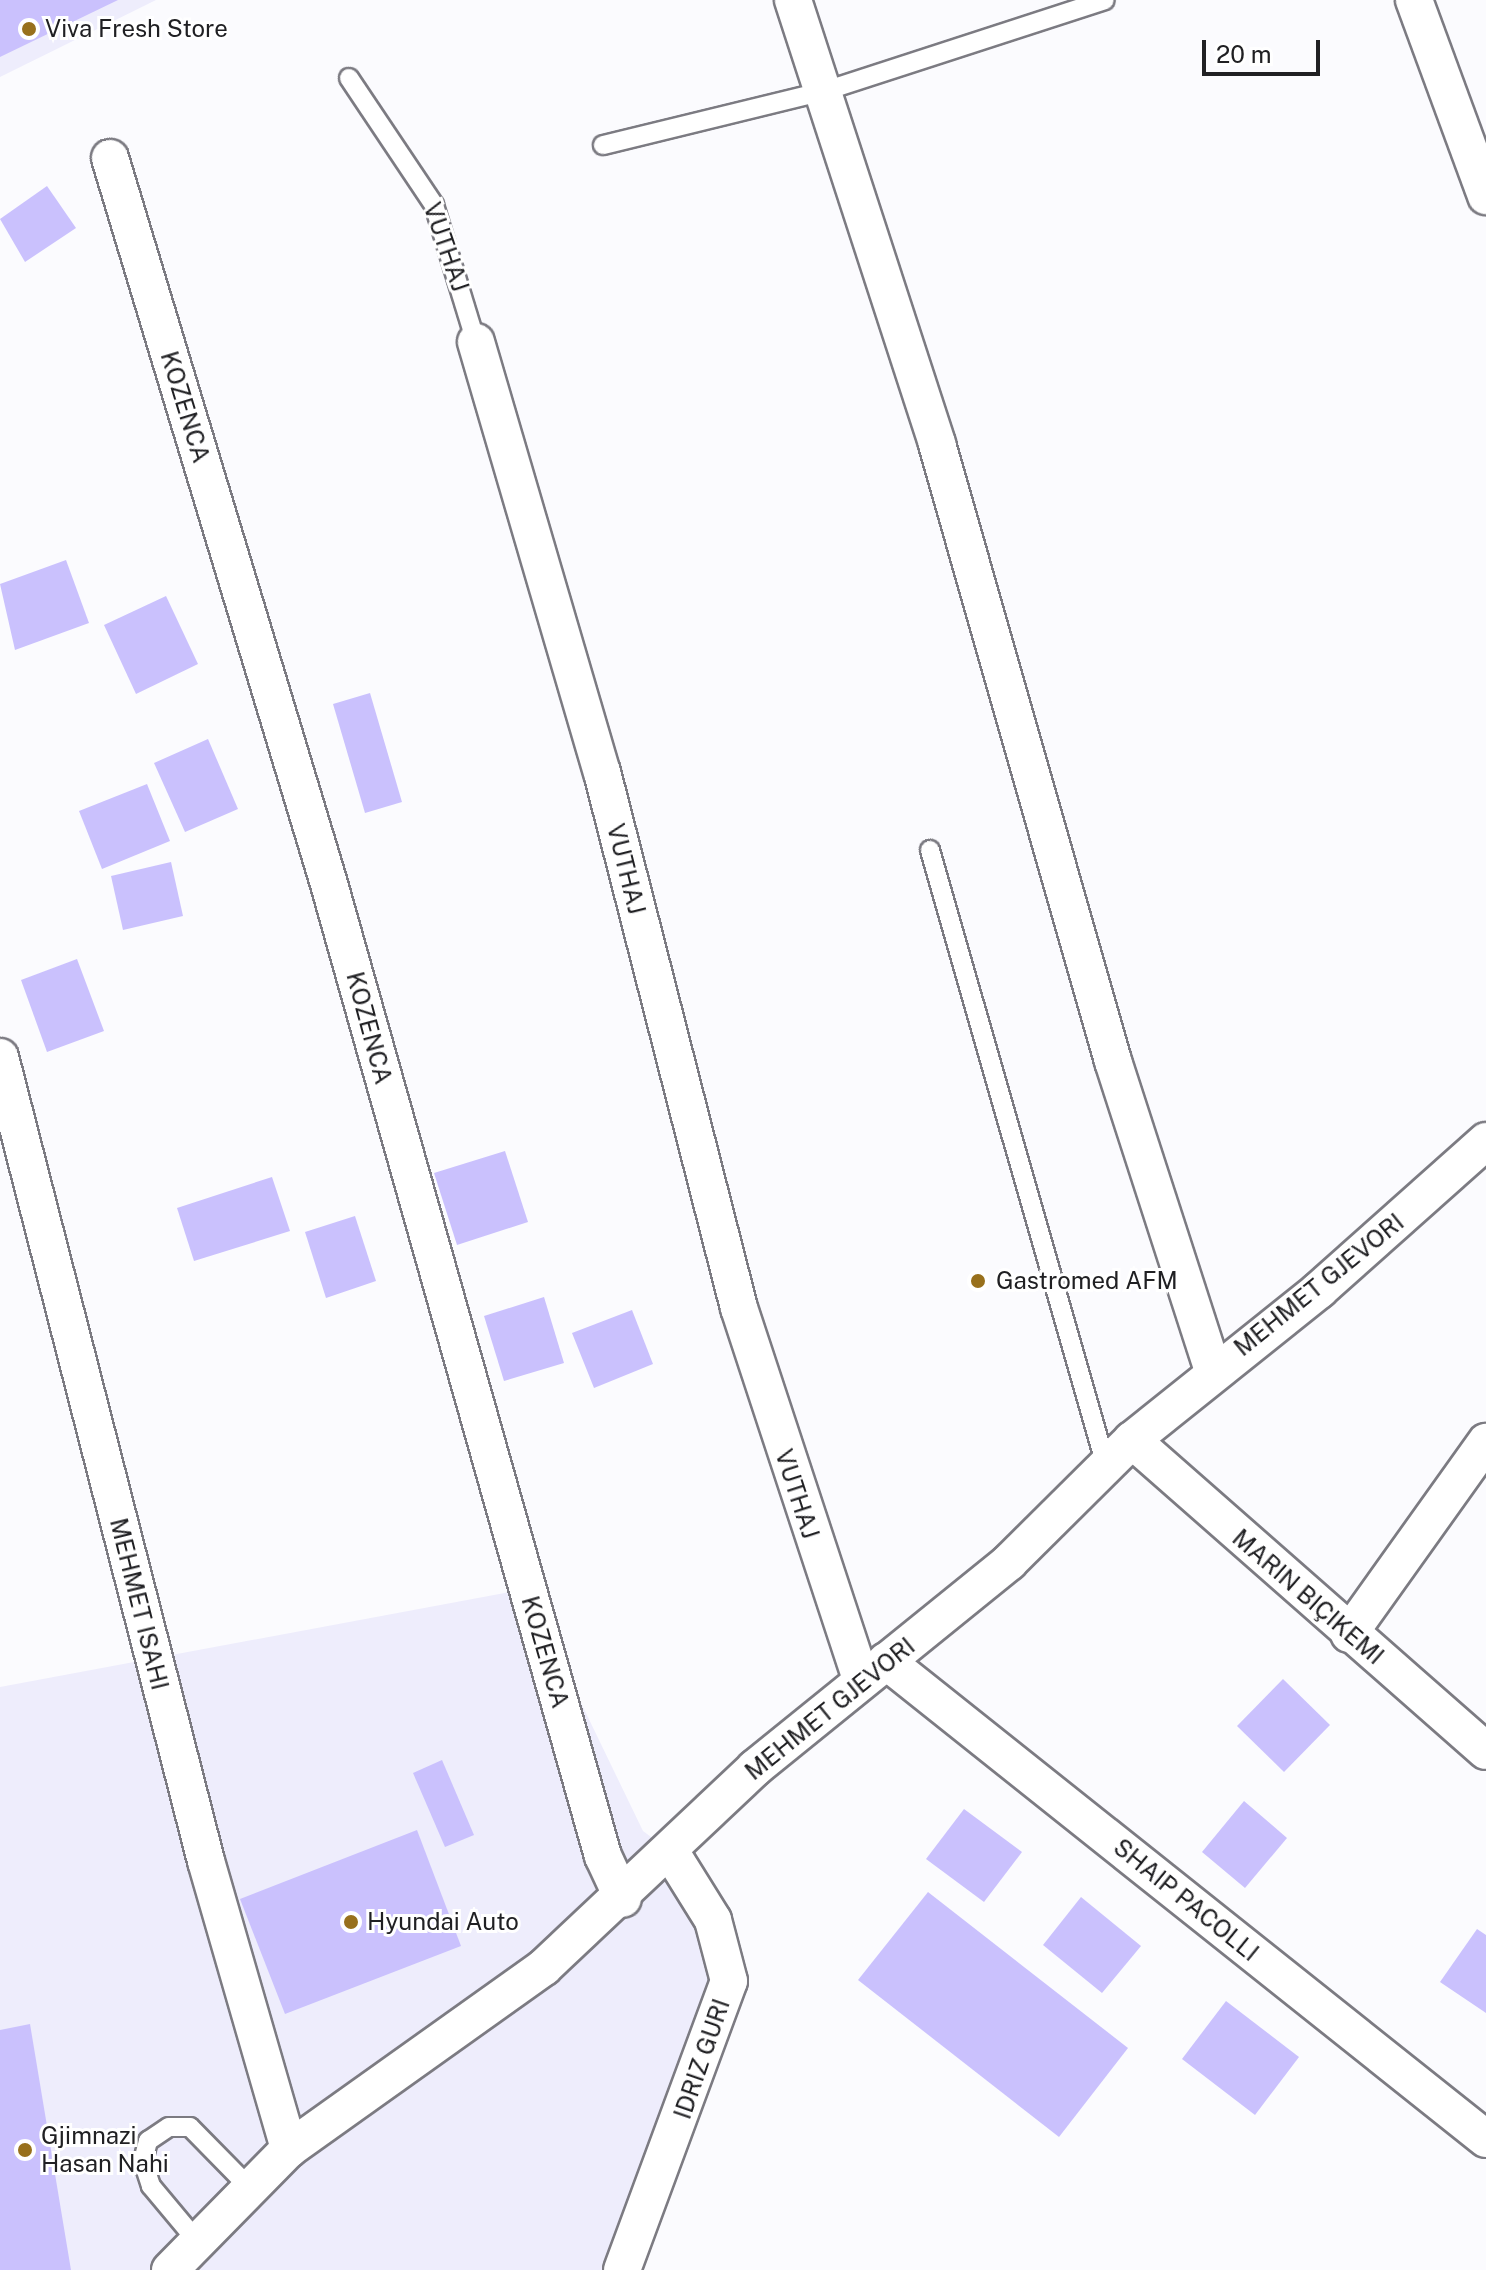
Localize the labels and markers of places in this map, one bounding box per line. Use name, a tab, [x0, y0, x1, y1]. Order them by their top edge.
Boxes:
place label: Viva Fresh Store	[45, 15, 228, 43]
marker: Viva Fresh Store	[20, 20, 38, 38]
place label: Gastromed AFM	[996, 1267, 1178, 1295]
marker: Gastromed AFM	[967, 1270, 989, 1292]
place label: Hyundai Auto	[367, 1908, 519, 1936]
marker: Hyundai Auto	[342, 1913, 360, 1931]
place label: Gjimnazi Hasan Nahi	[41, 2122, 169, 2178]
marker: Gjimnazi Hasan Nahi	[16, 2141, 34, 2159]

